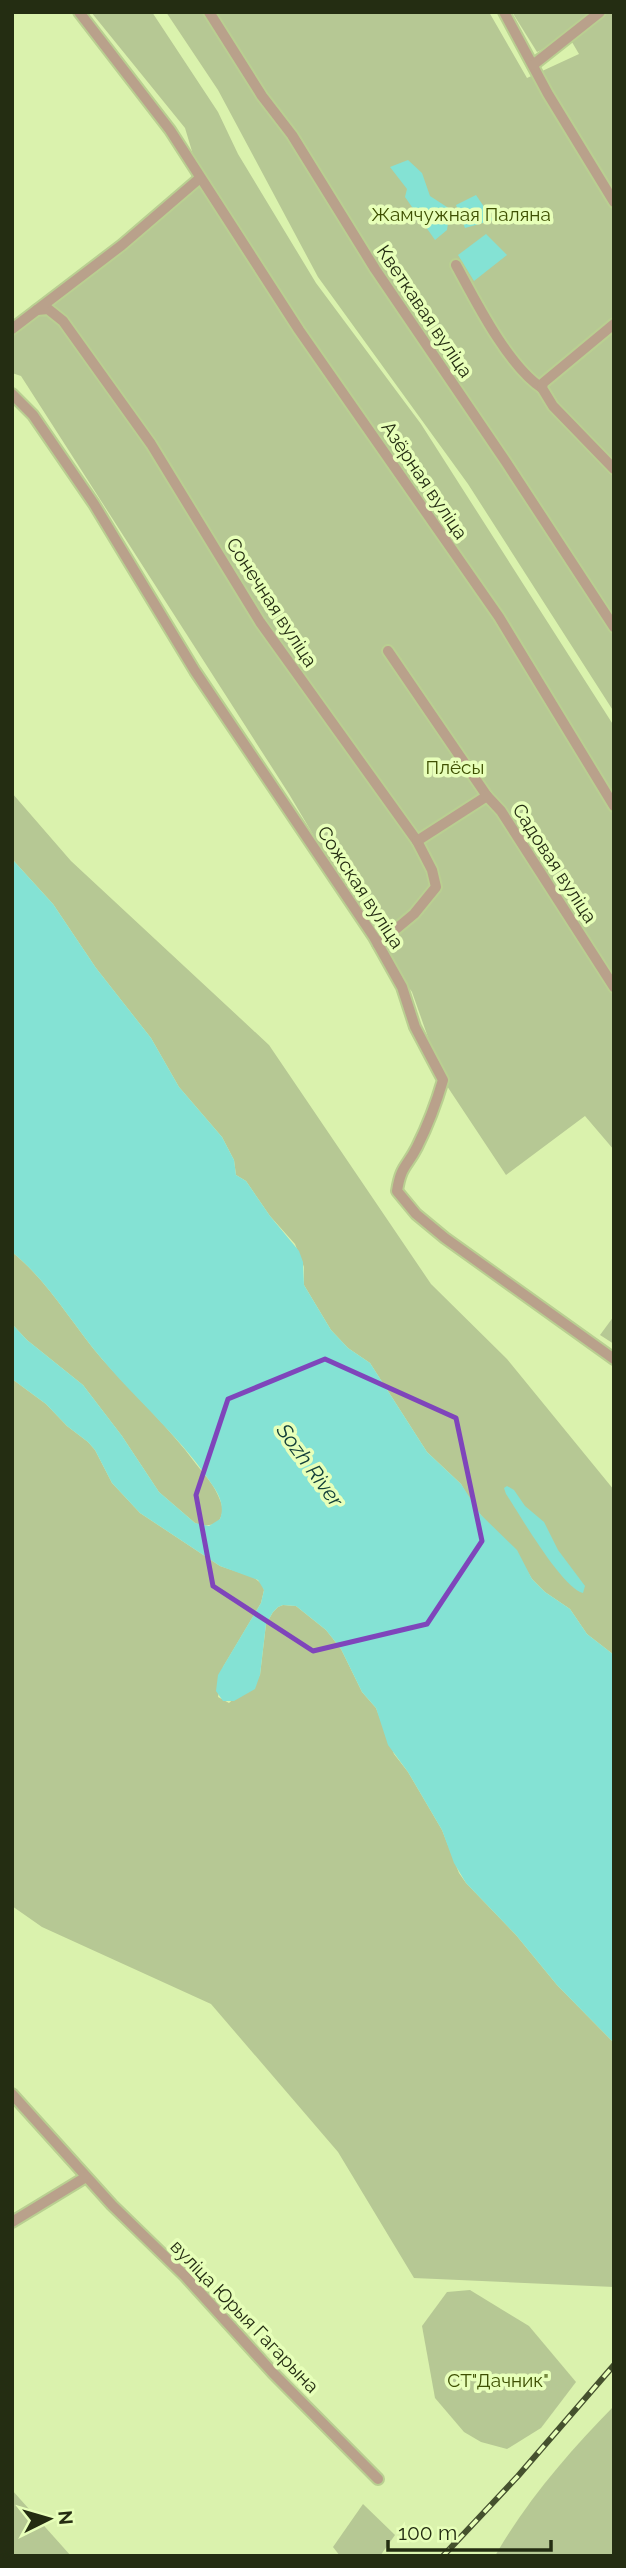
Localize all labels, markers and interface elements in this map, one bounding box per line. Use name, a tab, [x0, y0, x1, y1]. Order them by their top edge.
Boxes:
park label: Жамчужная Паляна	[371, 203, 551, 225]
street label: Кветкавая вуліца	[373, 241, 477, 381]
street label: Азёрная вуліца	[377, 417, 473, 543]
street label: Сонечная вуліца	[222, 533, 322, 671]
park label: Плёсы	[426, 756, 484, 778]
street label: Садовая вуліца	[508, 799, 602, 927]
street label: Сожская вуліца	[313, 822, 409, 952]
water label: Sozh River	[271, 1418, 349, 1512]
street label: вуліца Юрыя Гагарына	[166, 2235, 324, 2397]
park label: СТ"Дачник"	[447, 2369, 549, 2391]
north arrow	[14, 2484, 84, 2554]
scale bar	[388, 2508, 551, 2552]
text: N	[54, 2509, 78, 2526]
text: 100 m	[398, 2520, 457, 2545]

